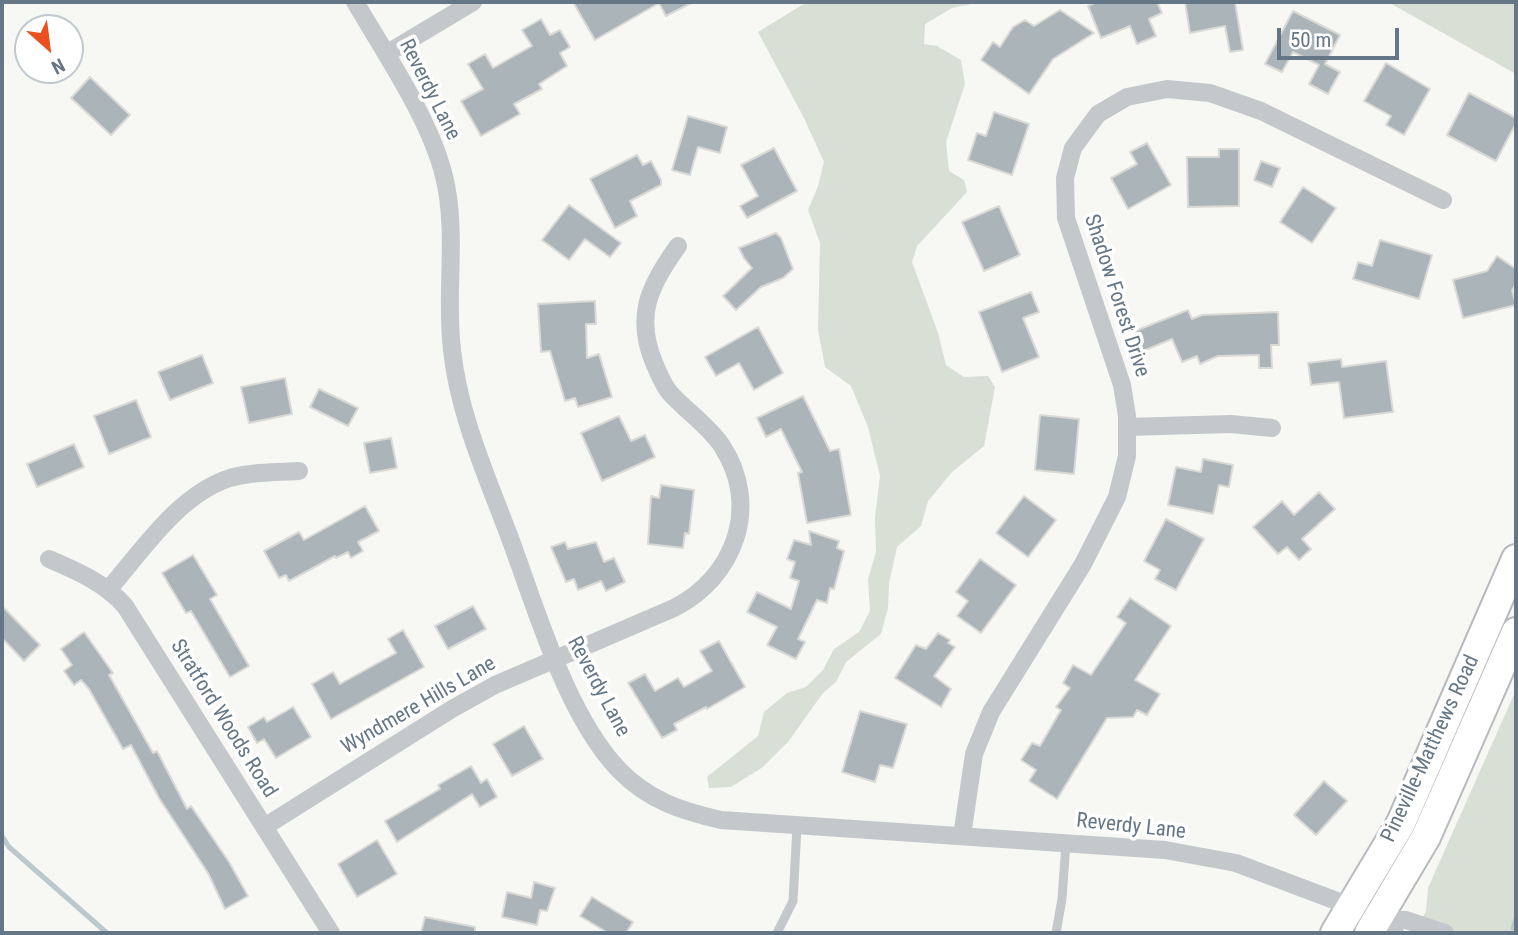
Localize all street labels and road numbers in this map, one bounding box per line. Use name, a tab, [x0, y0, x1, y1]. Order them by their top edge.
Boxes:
street label: Reverdy Lane	[393, 35, 465, 145]
street label: Shadow Forest Drive	[1078, 212, 1154, 380]
street label: Reverdy Lane	[561, 633, 635, 741]
street label: Stratford Woods Road	[164, 635, 282, 803]
street label: Wyndmere Hills Lane	[337, 652, 501, 760]
street label: Pineville-Matthews Road	[1377, 652, 1485, 846]
street label: Reverdy Lane	[1075, 809, 1187, 845]

